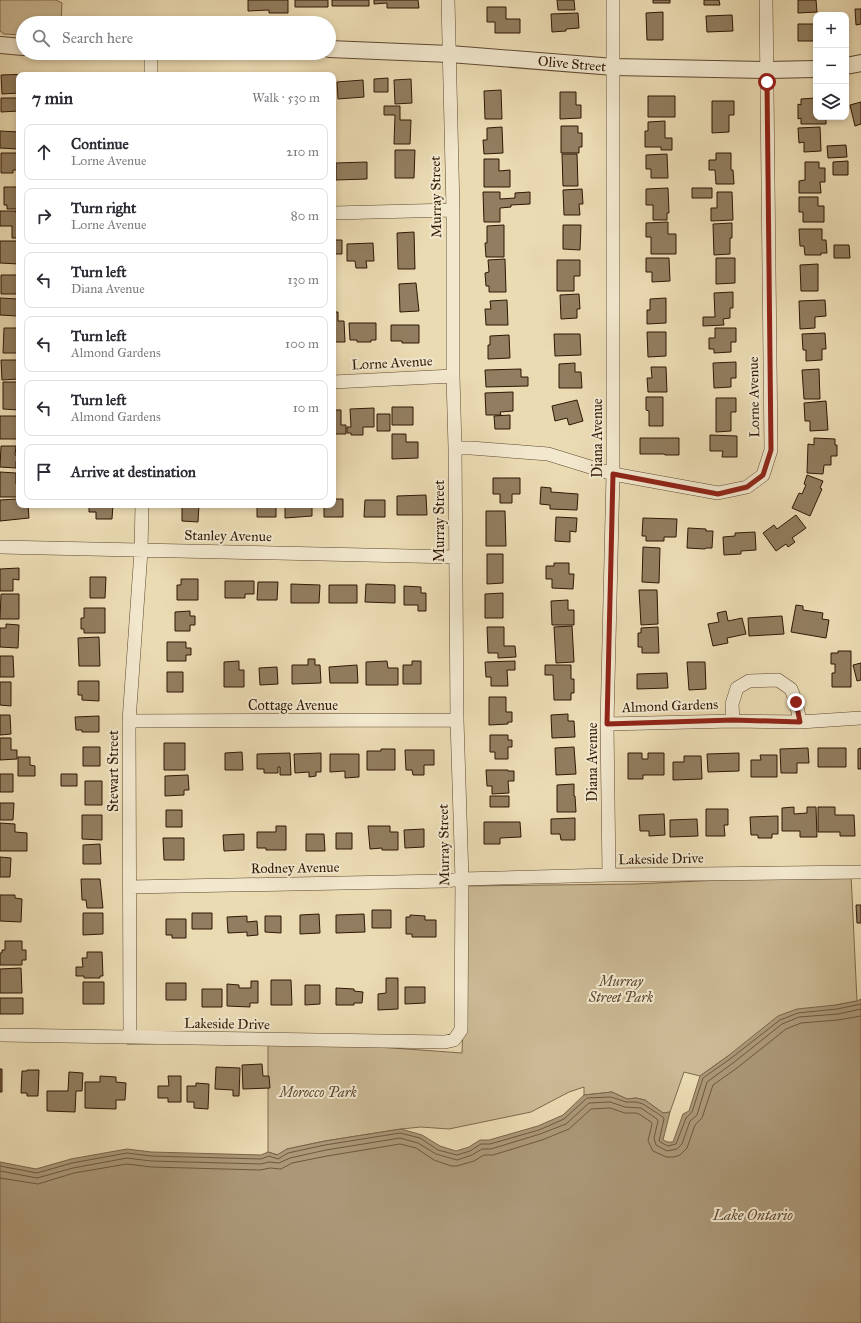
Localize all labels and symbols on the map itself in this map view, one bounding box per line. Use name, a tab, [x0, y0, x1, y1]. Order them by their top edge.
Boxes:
street label: Olive Street	[537, 53, 607, 75]
route start	[758, 73, 776, 91]
street label: Murray Street	[427, 156, 445, 238]
street label: Lorne Avenue	[351, 352, 433, 374]
street label: Lorne Avenue	[745, 356, 763, 438]
street label: Diana Avenue	[589, 398, 606, 478]
street label: Murray Street	[431, 480, 448, 562]
street label: Stanley Avenue	[184, 527, 272, 545]
route end	[787, 693, 805, 711]
street label: Almond Gardens	[620, 696, 719, 716]
street label: Cottage Avenue	[248, 697, 338, 714]
street label: Diana Avenue	[584, 722, 601, 802]
street label: Stewart Street	[105, 730, 122, 812]
street label: Murray Street	[435, 804, 453, 886]
street label: Lakeside Drive	[618, 850, 704, 868]
street label: Rodney Avenue	[250, 859, 340, 877]
park label: Murray Street Park	[588, 973, 654, 1006]
street label: Lakeside Drive	[184, 1015, 270, 1033]
park label: Morocco Park	[277, 1084, 358, 1101]
water label: Lake Ontario	[712, 1206, 793, 1224]

